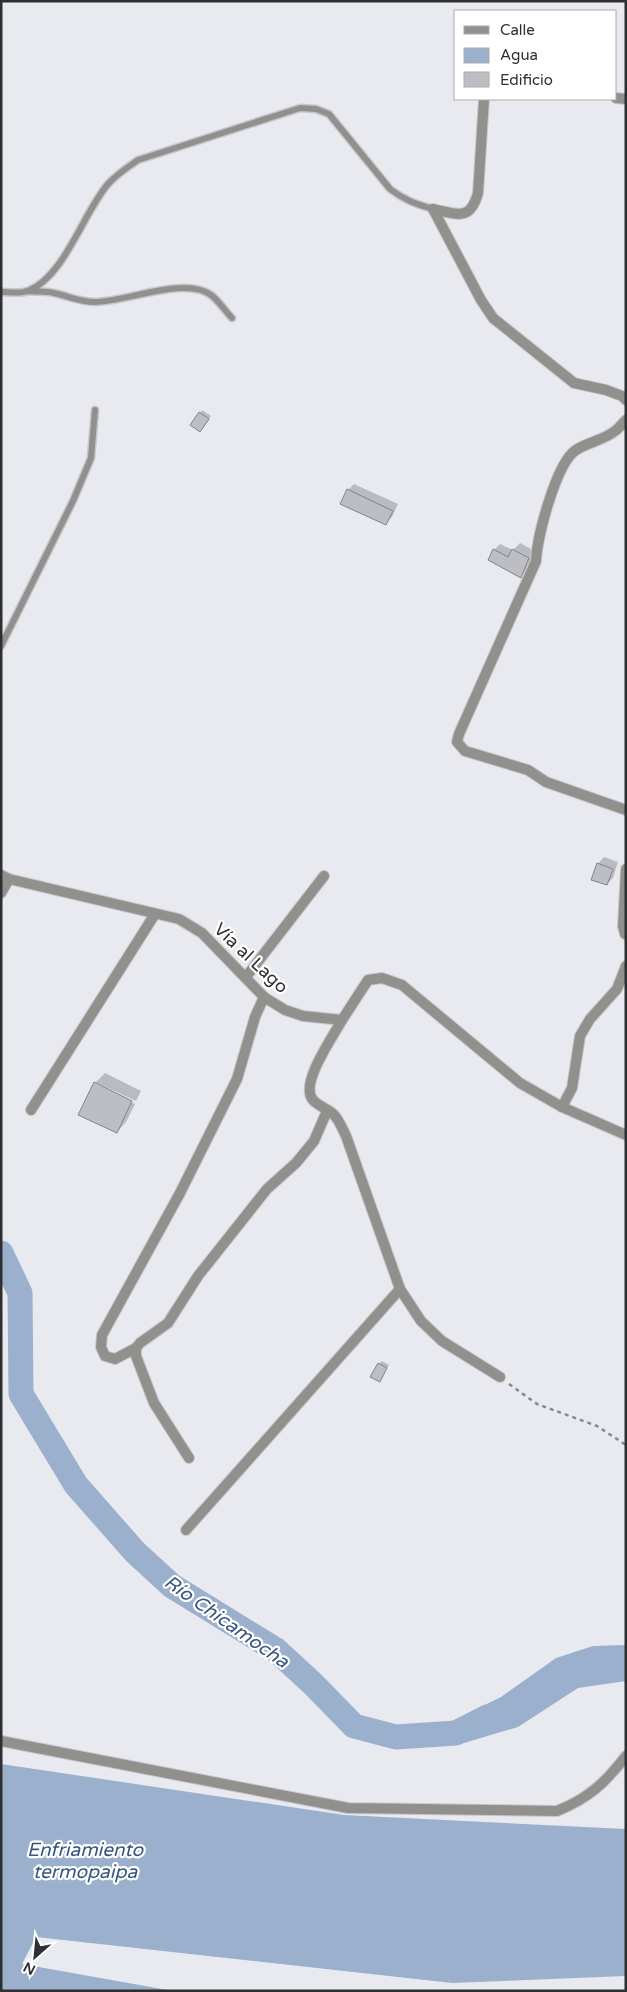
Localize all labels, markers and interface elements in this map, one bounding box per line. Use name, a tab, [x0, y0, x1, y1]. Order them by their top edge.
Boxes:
legend	[454, 10, 617, 100]
text: Calle	[500, 21, 535, 39]
text: Agua	[500, 46, 538, 64]
text: Edificio	[500, 71, 553, 89]
street label: Vía al Lago	[209, 918, 293, 998]
water label: Río Chicamocha	[160, 1571, 294, 1674]
water label: Enfriamiento termopaipa	[27, 1839, 145, 1883]
north arrow	[10, 1932, 60, 1982]
text: N	[20, 1958, 38, 1978]

